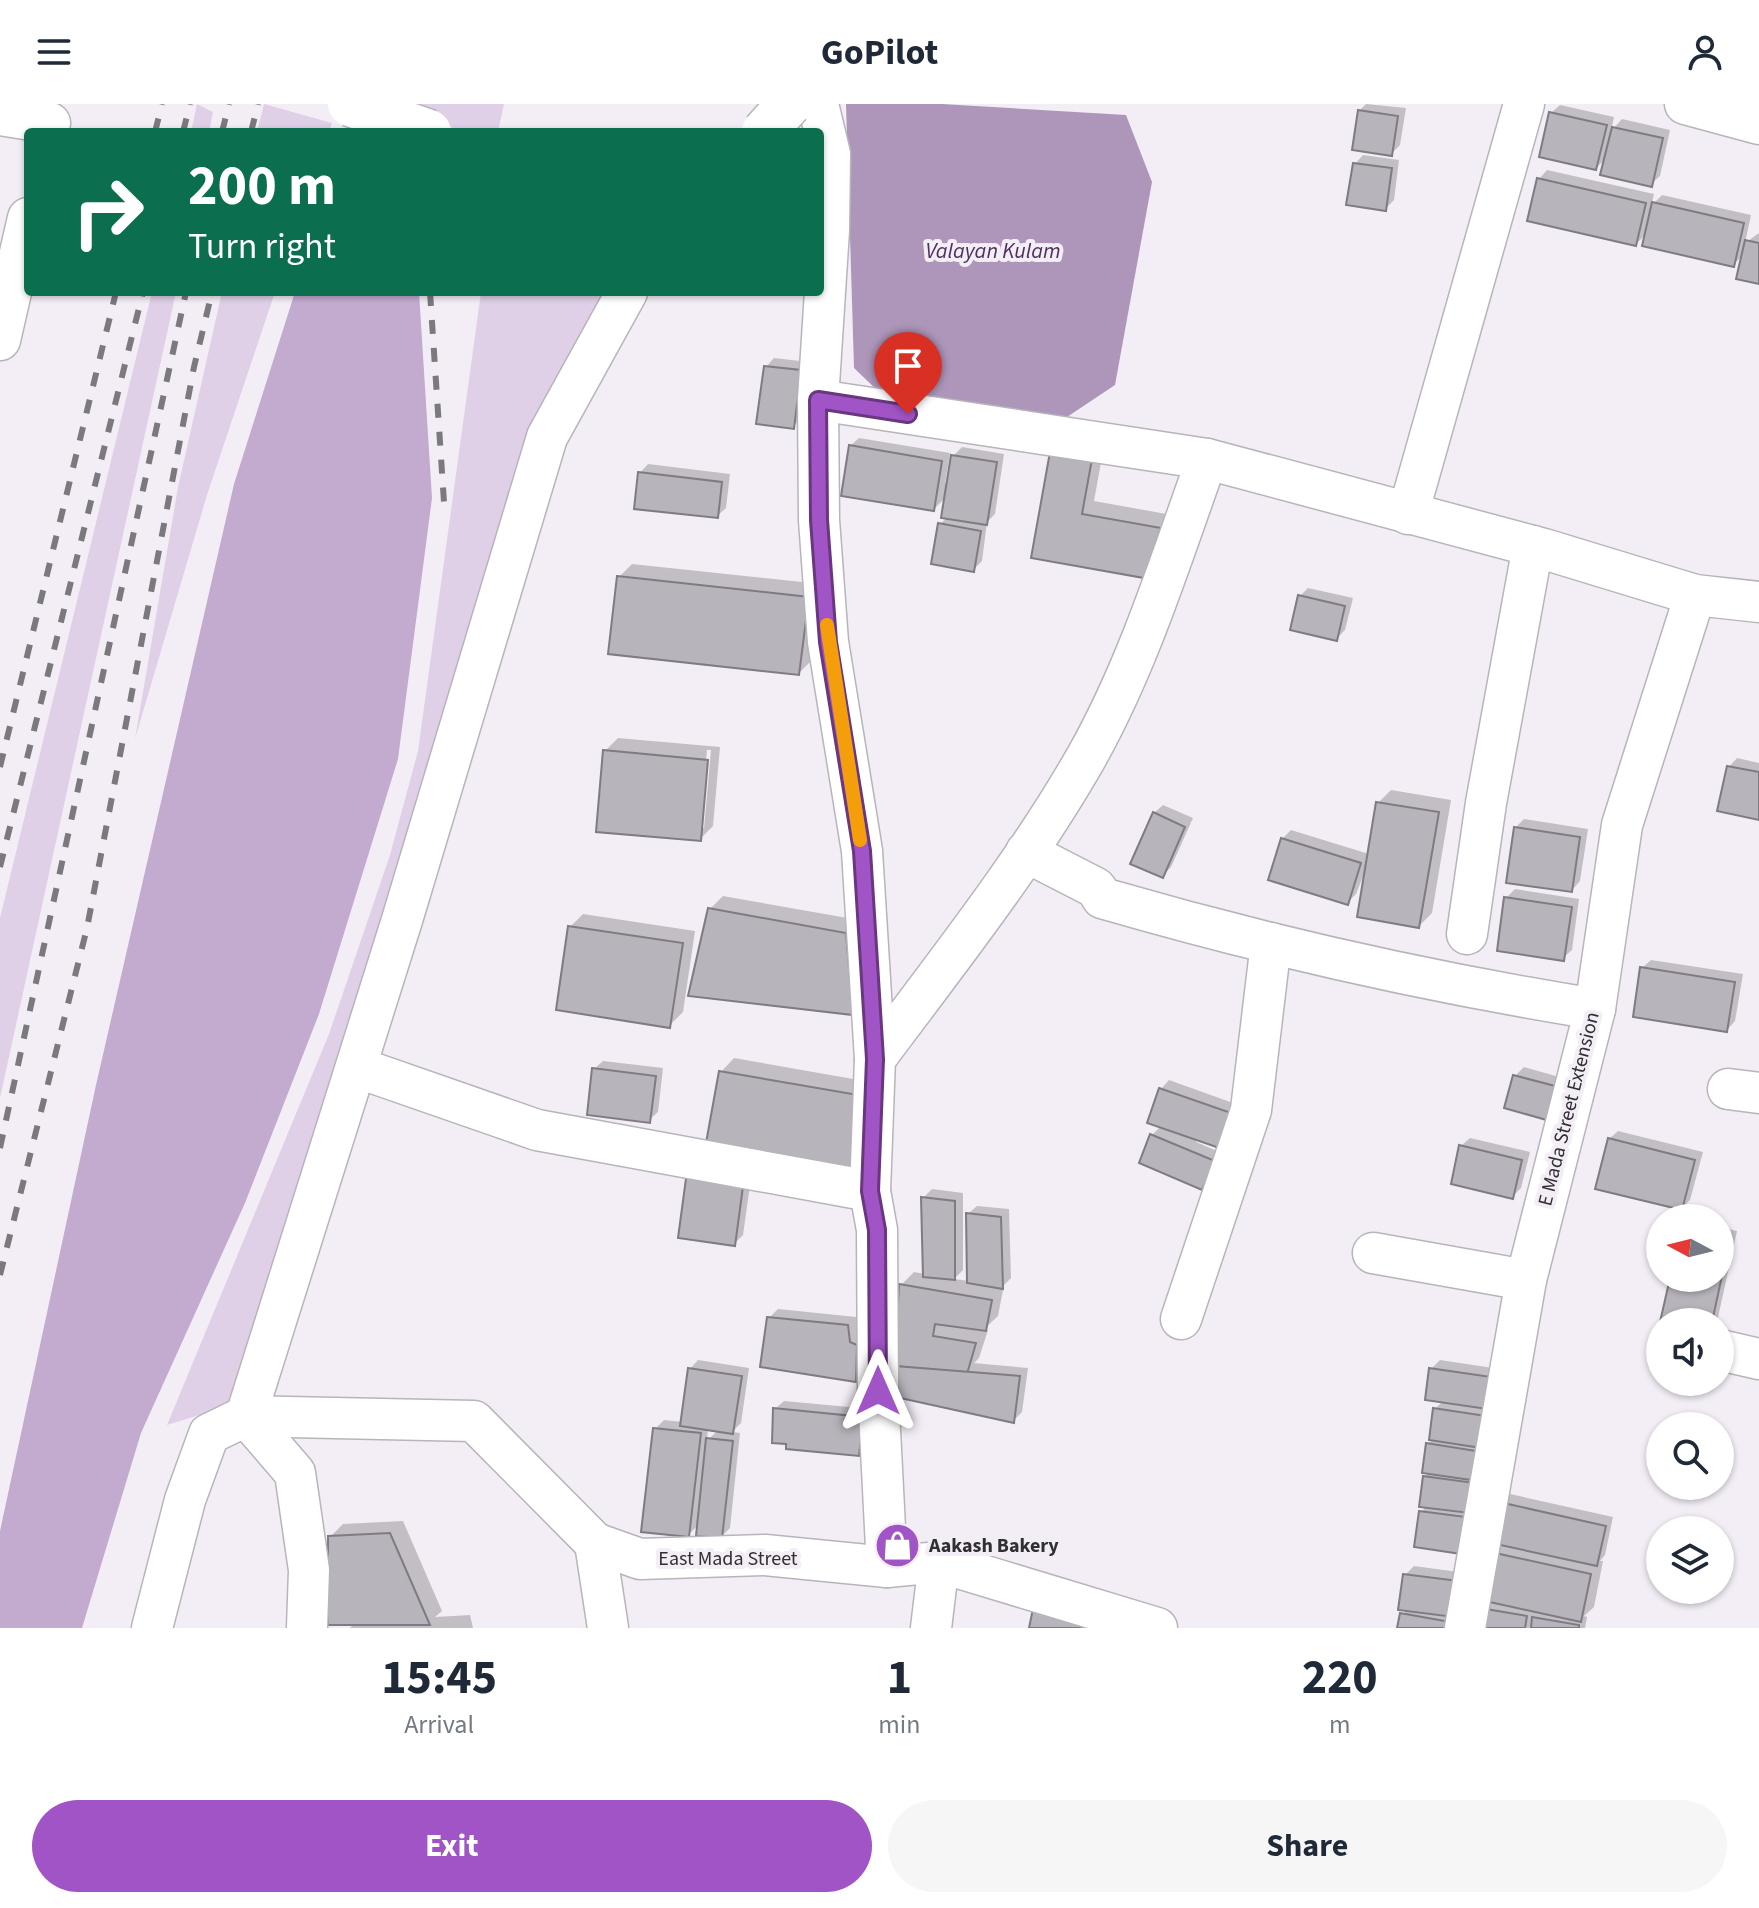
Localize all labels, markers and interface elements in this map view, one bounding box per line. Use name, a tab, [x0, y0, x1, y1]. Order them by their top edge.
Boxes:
text: GoPilot	[821, 27, 938, 78]
icon: menu	[32, 30, 76, 74]
icon: person	[1683, 30, 1727, 74]
text: 200 m	[188, 147, 336, 226]
icon: right	[56, 160, 160, 264]
text: Turn right	[188, 221, 336, 272]
water label: Valayan Kulam	[925, 235, 1061, 267]
pin	[874, 332, 942, 414]
icon: arrive	[886, 344, 930, 388]
street label: E Mada Street Extension	[1531, 1009, 1607, 1209]
north arrow	[1646, 1204, 1734, 1292]
map controls	[1646, 1204, 1734, 1604]
button: sound	[1646, 1308, 1734, 1396]
position arrow	[836, 1349, 920, 1433]
button: search	[1646, 1412, 1734, 1500]
button: layers	[1646, 1516, 1734, 1604]
shop icon: Aakash Bakery	[874, 1522, 922, 1570]
place label: Aakash Bakery	[928, 1532, 1059, 1560]
street label: East Mada Street	[658, 1545, 798, 1573]
text: 15:45	[381, 1644, 497, 1712]
text: 1	[887, 1644, 912, 1712]
text: 220	[1302, 1644, 1378, 1712]
text: Arrival	[404, 1706, 474, 1743]
text: min	[878, 1706, 920, 1743]
text: m	[1329, 1706, 1350, 1743]
button: Exit	[32, 1800, 872, 1892]
button: Share	[888, 1800, 1727, 1892]

